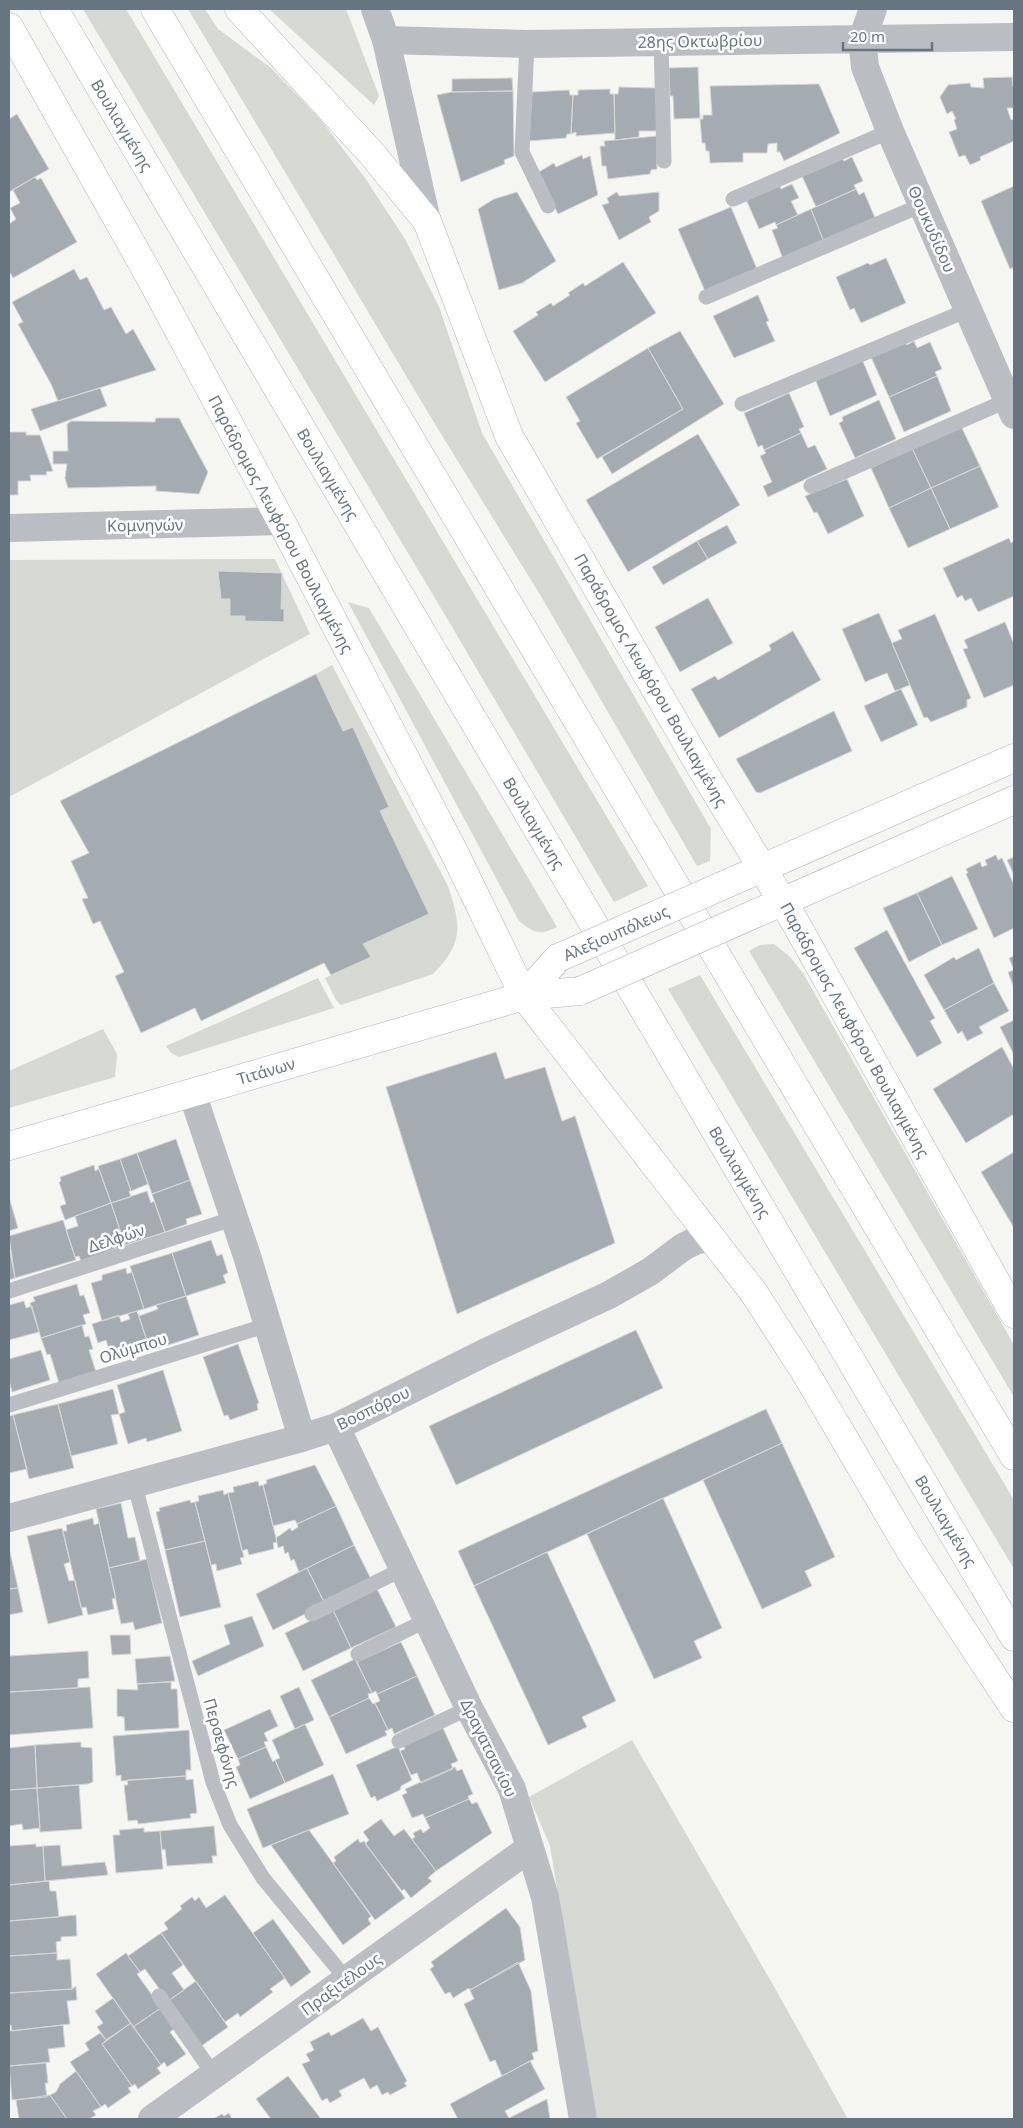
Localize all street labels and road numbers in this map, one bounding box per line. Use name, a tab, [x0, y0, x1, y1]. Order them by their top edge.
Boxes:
street label: 28ης Οκτωβρίου	[637, 29, 763, 53]
street label: Βουλιαγμένης	[86, 75, 158, 175]
street label: Θουκυδίδου	[903, 182, 961, 276]
street label: Παράδρομος Λεωφόρου Βουλιαγμένης	[203, 391, 359, 657]
street label: Βουλιαγμένης	[292, 424, 364, 524]
street label: Κομνηνών	[107, 513, 183, 537]
street label: Παράδρομος Λεωφόρου Βουλιαγμένης	[569, 549, 733, 811]
street label: Βουλιαγμένης	[498, 773, 570, 873]
street label: Παράδρομος Λεωφόρου Βουλιαγμένης	[775, 898, 935, 1162]
street label: Αλεξιουπόλεως	[560, 900, 673, 966]
street label: Τιτάνων	[234, 1052, 298, 1090]
street label: Βουλιαγμένης	[704, 1122, 776, 1222]
street label: Δελφών	[85, 1219, 147, 1257]
street label: Ολύμπου	[96, 1327, 170, 1369]
street label: Βοσπόρου	[333, 1381, 413, 1435]
street label: Βουλιαγμένης	[910, 1471, 982, 1571]
street label: Δραγατσανίου	[456, 1695, 522, 1801]
street label: Περσεφόνης	[199, 1696, 245, 1791]
street label: Πραξιτέλους	[297, 1947, 386, 2020]

